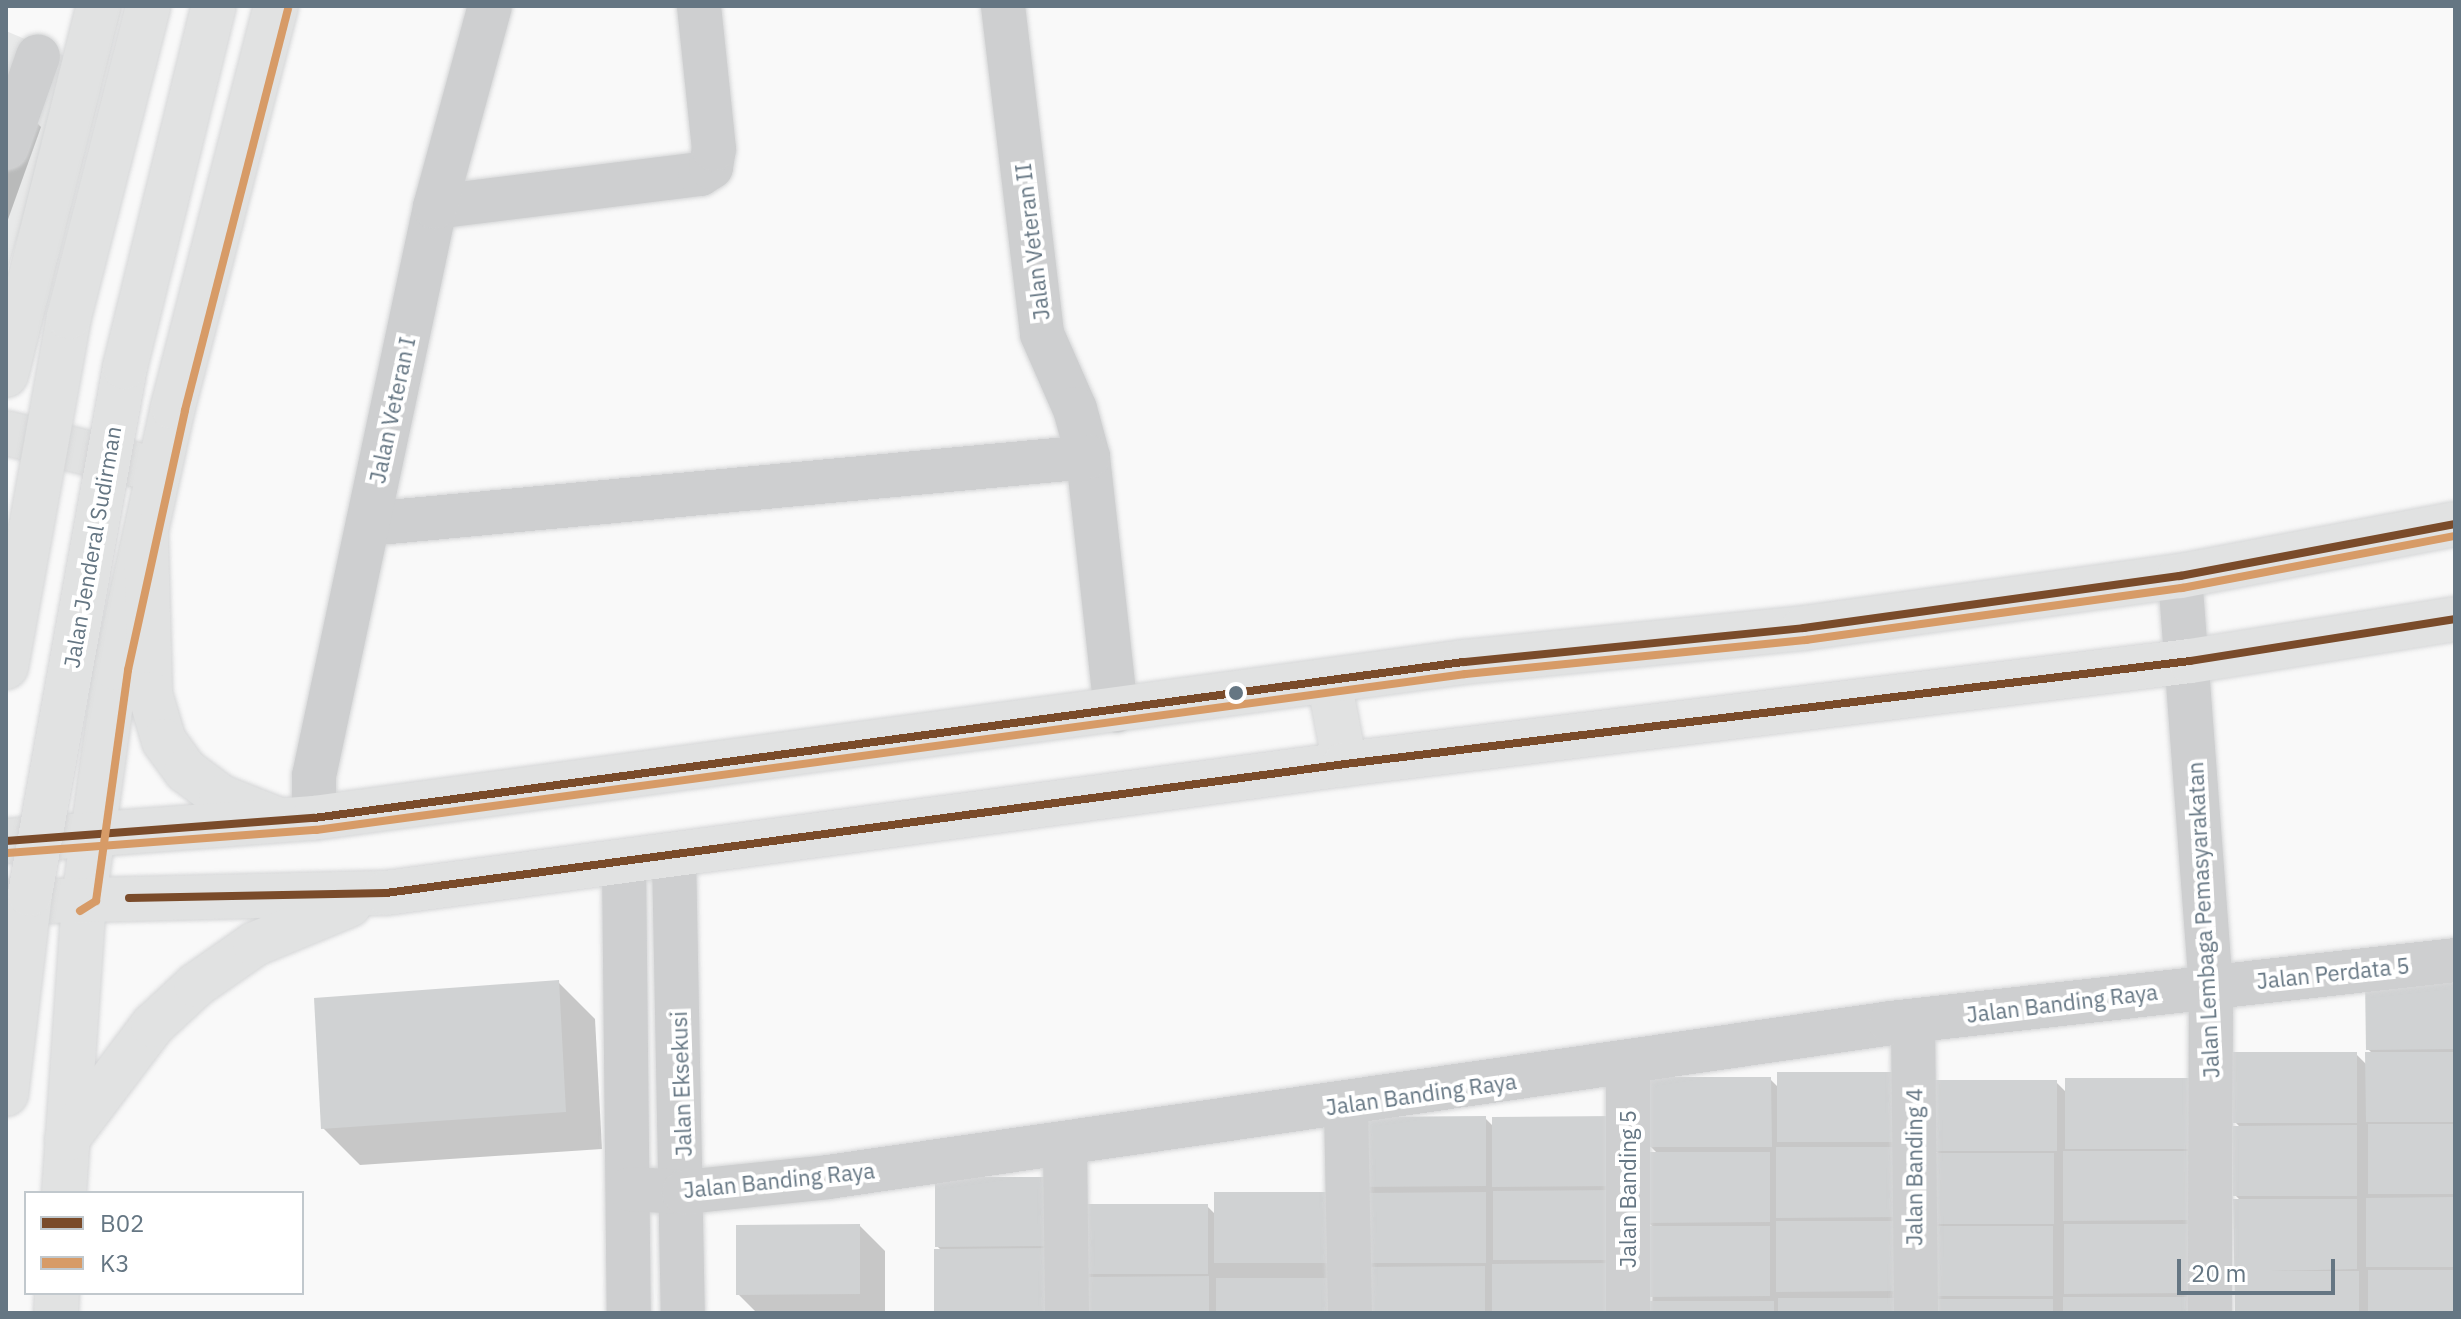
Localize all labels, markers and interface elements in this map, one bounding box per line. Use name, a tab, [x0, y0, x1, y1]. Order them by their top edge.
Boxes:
street label: Jalan Veteran II	[1009, 162, 1055, 322]
street label: Jalan Veteran I	[364, 334, 420, 486]
street label: Jalan Jenderal Sudirman	[58, 424, 126, 670]
unlabelled marker	[1228, 685, 1244, 701]
street label: Jalan Lembaga Pemasyarakatan	[2182, 761, 2224, 1079]
street label: Jalan Perdata 5	[2255, 952, 2411, 994]
street label: Jalan Banding Raya	[1965, 978, 2159, 1028]
street label: Jalan Eksekusi	[665, 1011, 697, 1157]
street label: Jalan Banding Raya	[1324, 1068, 1518, 1120]
street label: Jalan Banding 4	[1901, 1088, 1927, 1246]
street label: Jalan Banding 5	[1615, 1110, 1641, 1268]
street label: Jalan Banding Raya	[682, 1157, 876, 1203]
legend	[24, 1191, 304, 1295]
text: B02	[100, 1207, 144, 1239]
scale bar	[2181, 1243, 2339, 1293]
text: K3	[100, 1247, 130, 1279]
text: 20 m	[2191, 1257, 2246, 1289]

